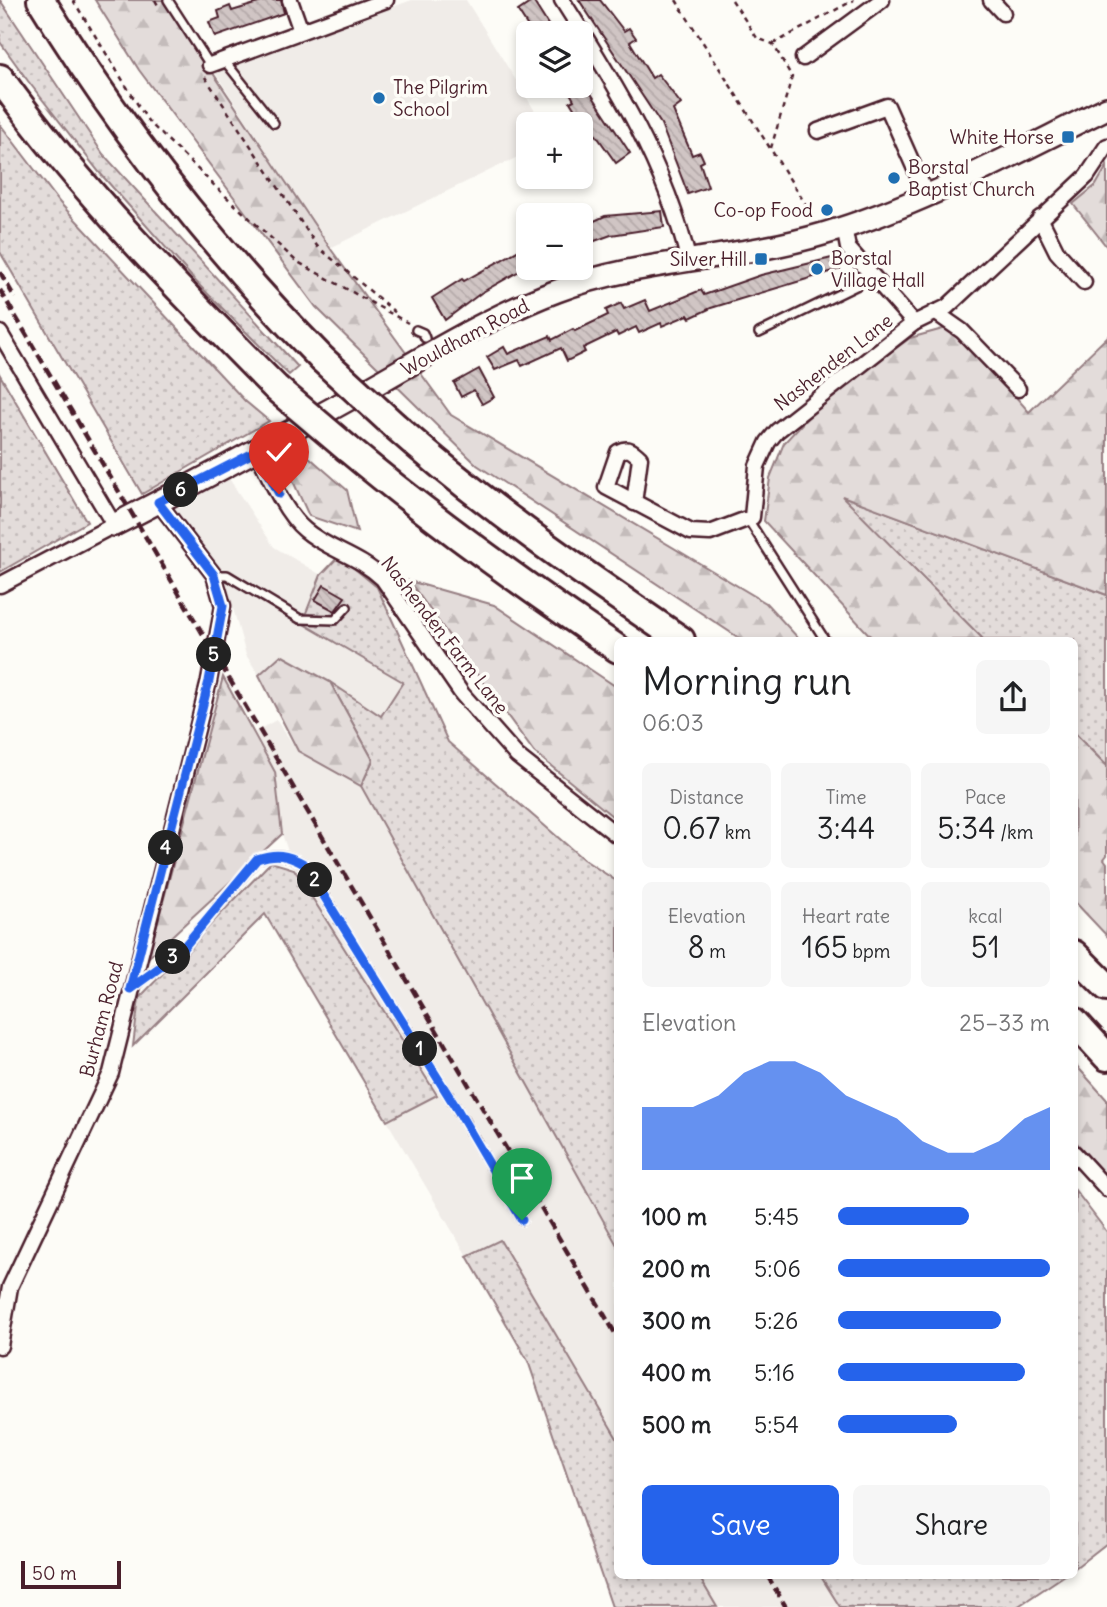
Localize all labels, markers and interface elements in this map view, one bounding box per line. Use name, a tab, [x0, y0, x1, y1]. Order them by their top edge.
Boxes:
map controls	[516, 21, 593, 280]
button: layers	[516, 21, 593, 98]
place label: The Pilgrim School	[393, 75, 488, 121]
marker: The Pilgrim School	[371, 90, 387, 106]
button: +	[516, 112, 593, 189]
place label: White Horse	[950, 125, 1054, 149]
marker: White Horse	[1060, 129, 1076, 145]
place label: Borstal Baptist Church	[908, 155, 1035, 201]
marker: Borstal Baptist Church	[886, 170, 902, 186]
place label: Co-op Food	[713, 198, 813, 222]
marker: Co-op Food	[819, 202, 835, 218]
button: −	[516, 203, 593, 280]
place label: Borstal Village Hall	[831, 246, 925, 292]
place label: Silver Hill	[670, 247, 747, 271]
marker: Silver Hill	[753, 251, 769, 267]
marker: Borstal Village Hall	[809, 261, 825, 277]
street label: Wouldham Road	[397, 293, 533, 381]
street label: Nashenden Lane	[769, 308, 897, 416]
pin	[249, 422, 309, 494]
icon: check	[260, 433, 298, 471]
pin: 6	[164, 472, 198, 508]
text: 6	[175, 477, 186, 501]
street label: Nashenden Farm Lane	[376, 551, 514, 719]
pin: 5	[196, 638, 232, 672]
text: 5	[208, 642, 219, 666]
text: Morning run	[642, 658, 852, 705]
button: share	[976, 660, 1050, 734]
text: 06:03	[642, 708, 704, 737]
text: Distance	[670, 785, 744, 809]
text: Time	[825, 785, 867, 809]
text: Pace	[965, 785, 1006, 809]
text: 0.67	[662, 809, 720, 847]
text: 3:44	[817, 809, 875, 847]
text: 5:34	[937, 809, 996, 847]
text: km	[720, 820, 751, 844]
text: /km	[996, 820, 1033, 844]
pin: 4	[148, 830, 184, 866]
text: 4	[160, 835, 171, 859]
pin: 2	[298, 862, 332, 898]
text: 2	[309, 867, 320, 891]
text: Elevation	[668, 904, 746, 928]
text: Heart rate	[802, 904, 890, 928]
text: kcal	[968, 904, 1002, 928]
text: 8	[687, 928, 705, 966]
text: 165	[801, 928, 848, 966]
text: 51	[971, 928, 1000, 966]
text: m	[705, 939, 726, 963]
text: bpm	[848, 939, 890, 963]
pin: 3	[156, 940, 190, 974]
text: 3	[167, 944, 178, 968]
street label: Burham Road	[74, 958, 128, 1080]
text: Elevation	[642, 1008, 736, 1037]
text: 25–33 m	[959, 1008, 1050, 1037]
pin: 1	[402, 1032, 438, 1066]
text: 1	[416, 1036, 423, 1060]
pin	[492, 1148, 552, 1220]
icon: arrive	[503, 1159, 541, 1197]
text: 100 m	[642, 1202, 707, 1231]
text: 5:45	[754, 1202, 799, 1231]
text: 200 m	[642, 1254, 711, 1283]
text: 5:06	[754, 1254, 801, 1283]
text: 300 m	[642, 1306, 711, 1335]
text: 5:26	[754, 1306, 798, 1335]
text: 400 m	[642, 1358, 711, 1387]
text: 5:16	[754, 1358, 795, 1387]
text: 500 m	[642, 1410, 711, 1439]
text: 5:54	[754, 1410, 799, 1439]
button: Save	[642, 1485, 839, 1565]
button: Share	[853, 1485, 1050, 1565]
scale bar	[21, 1558, 121, 1590]
text: 50 m	[32, 1561, 77, 1585]

